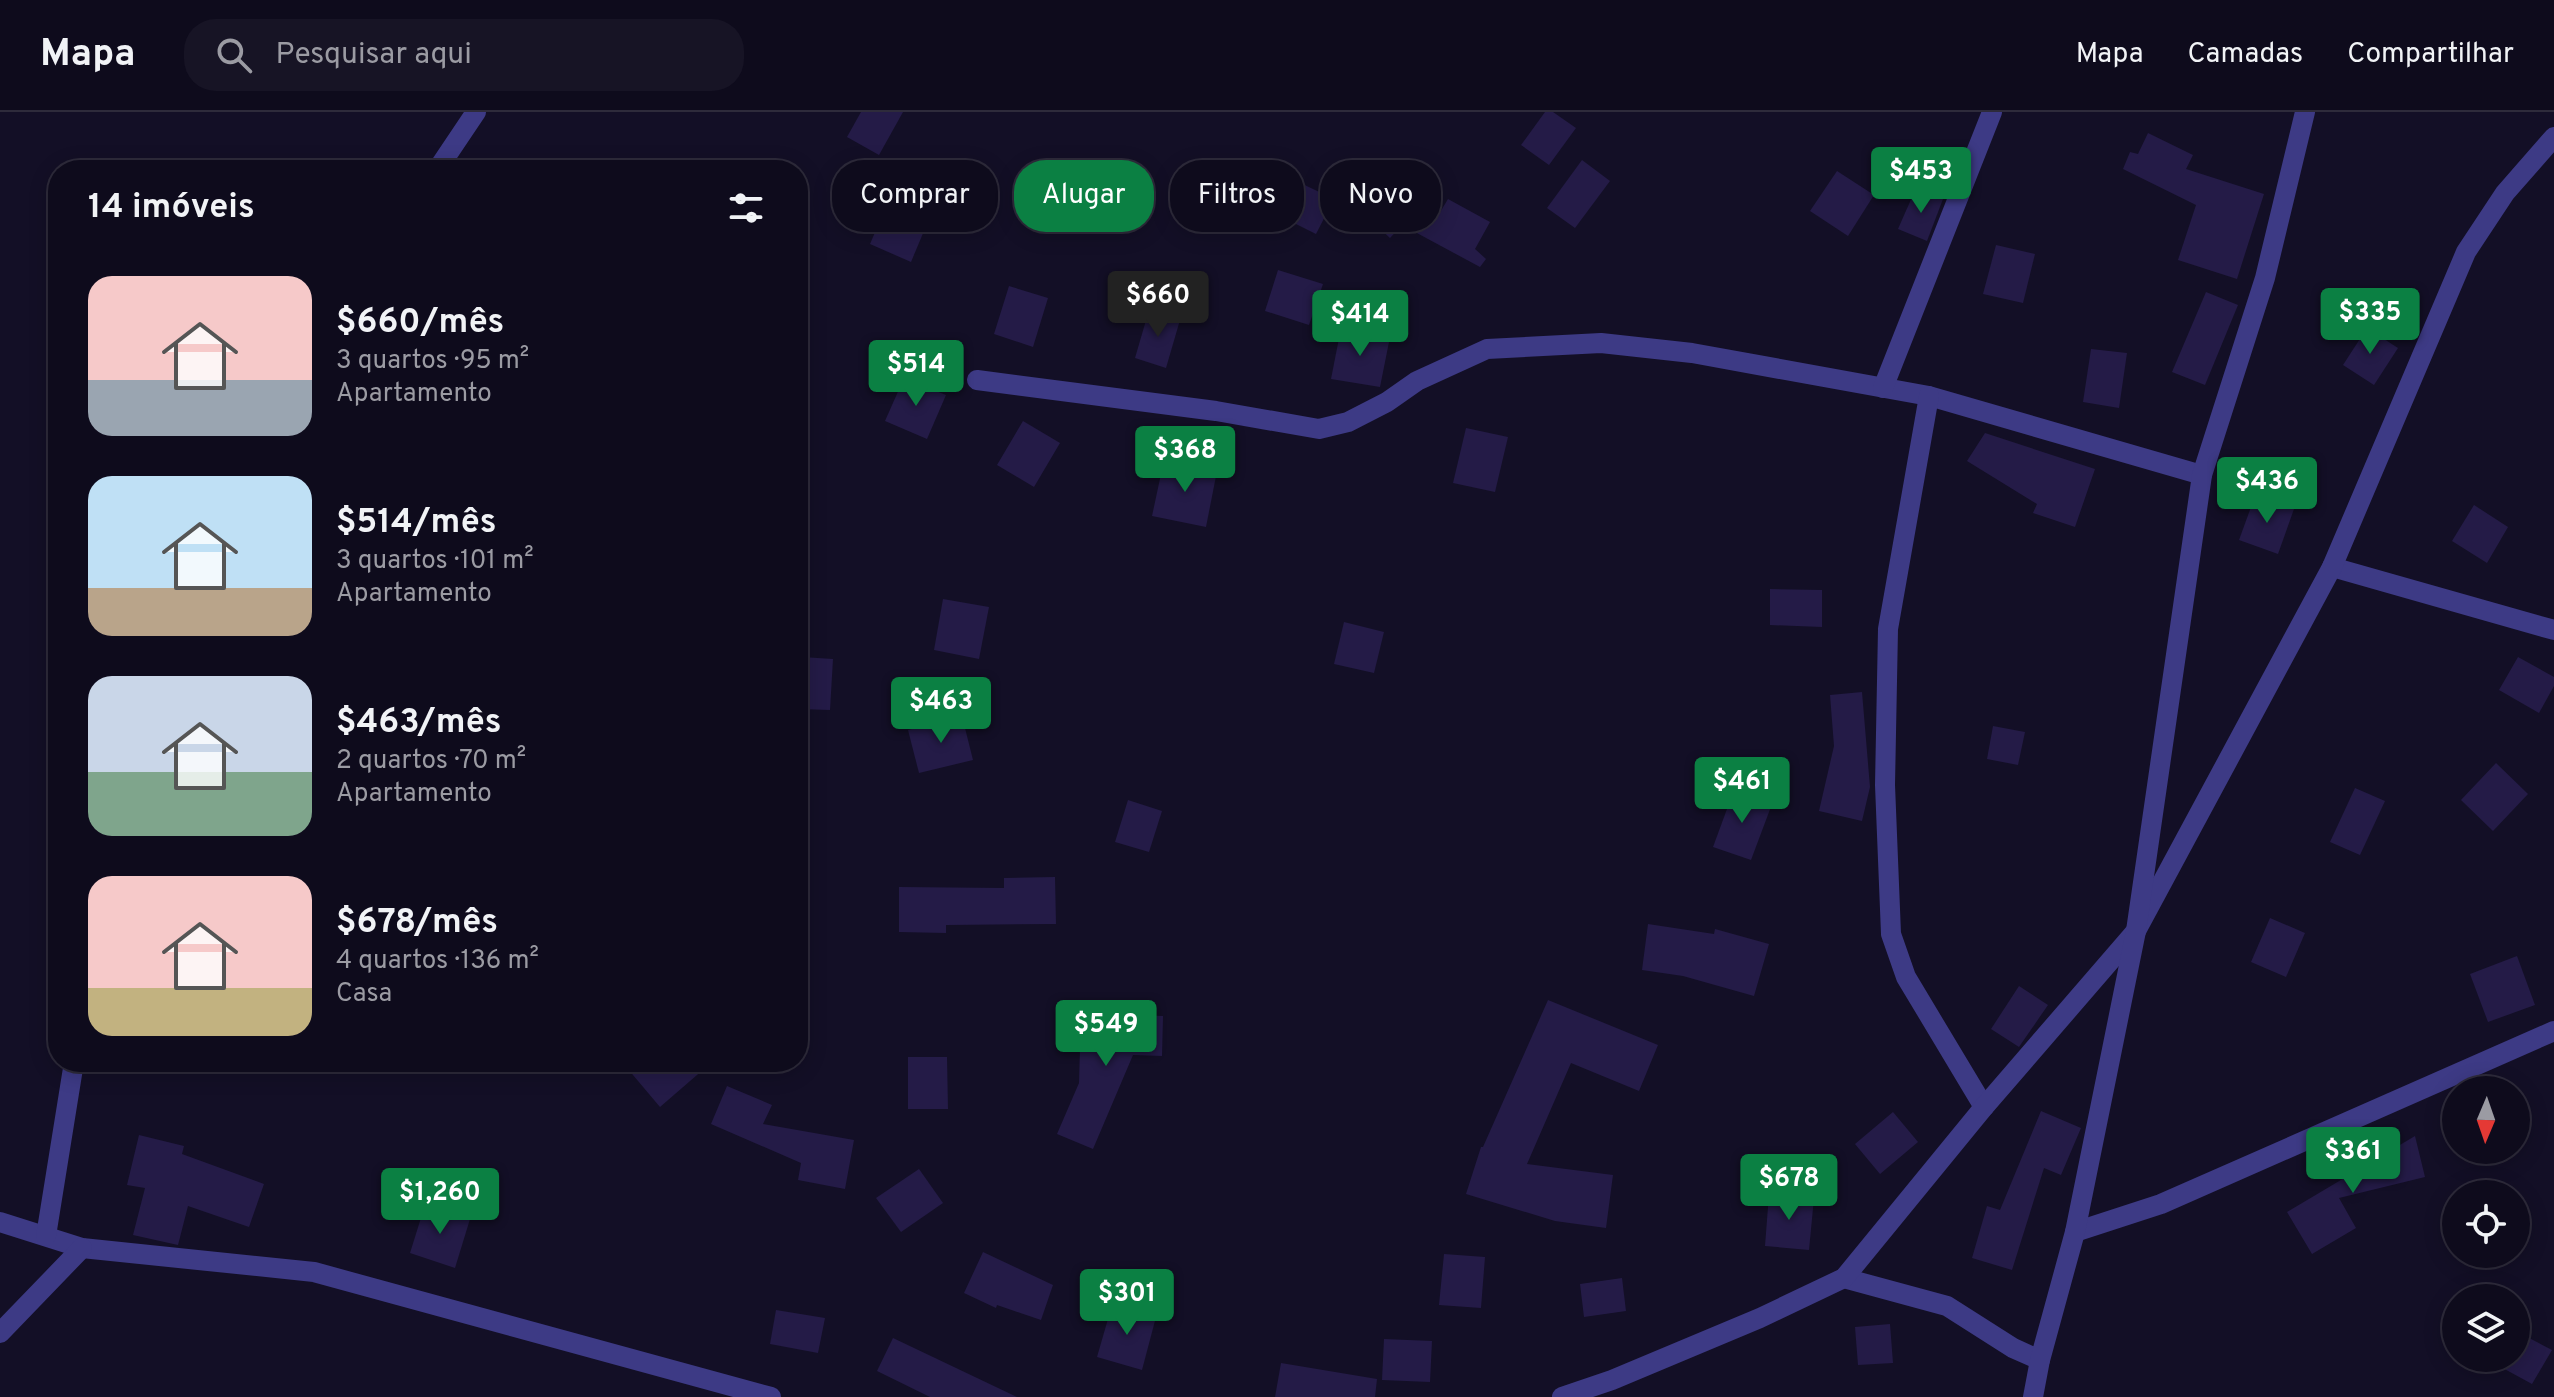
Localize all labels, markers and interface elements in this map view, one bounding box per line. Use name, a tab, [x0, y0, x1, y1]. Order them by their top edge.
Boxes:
search box	[184, 19, 744, 91]
text: Mapa	[40, 31, 136, 80]
icon: search	[212, 33, 256, 77]
text: Pesquisar aqui	[276, 37, 472, 74]
text: Mapa	[2076, 37, 2143, 73]
text: Camadas	[2187, 37, 2303, 73]
text: Compartilhar	[2347, 37, 2514, 73]
pin: $453	[1874, 147, 1968, 215]
text: $453	[1889, 156, 1953, 189]
chip: Comprar	[832, 160, 998, 232]
chip: Alugar	[1014, 160, 1154, 232]
chip: Filtros	[1170, 160, 1304, 232]
chip: Novo	[1320, 160, 1441, 232]
icon: filters	[724, 186, 768, 230]
text: 14 imóveis	[88, 187, 255, 230]
pin: $660	[1111, 271, 1205, 339]
text: $660	[1126, 280, 1190, 313]
pin: $335	[2323, 288, 2417, 356]
pin: $414	[1313, 290, 1407, 358]
text: $335	[2339, 297, 2401, 330]
text: $414	[1330, 299, 1390, 332]
text: $660/mês	[336, 302, 504, 345]
icon: home	[152, 308, 248, 404]
pin: $514	[869, 340, 963, 408]
text: 3 quartos · 95 m²	[336, 345, 529, 378]
text: $514	[887, 349, 945, 382]
text: Apartamento	[336, 378, 492, 411]
pin: $368	[1138, 426, 1232, 494]
text: $368	[1153, 435, 1217, 468]
pin: $436	[2220, 457, 2314, 525]
text: $436	[2235, 466, 2299, 499]
text: $514/mês	[336, 502, 496, 545]
icon: home	[152, 508, 248, 604]
text: 3 quartos · 101 m²	[336, 545, 534, 578]
text: Apartamento	[336, 578, 492, 611]
pin: $463	[894, 677, 988, 745]
text: $463	[909, 686, 973, 719]
text: $463/mês	[336, 702, 502, 745]
icon: home	[152, 708, 248, 804]
text: 2 quartos · 70 m²	[336, 745, 526, 778]
pin: $461	[1695, 757, 1789, 825]
text: $461	[1713, 766, 1771, 799]
text: Apartamento	[336, 778, 492, 811]
text: $678/mês	[336, 902, 498, 945]
icon: home	[152, 908, 248, 1004]
text: 4 quartos · 136 m²	[336, 945, 539, 978]
text: Casa	[336, 978, 392, 1011]
pin: $549	[1059, 1000, 1153, 1068]
text: $549	[1074, 1009, 1138, 1042]
north arrow	[2442, 1076, 2530, 1164]
map controls	[2442, 1076, 2530, 1372]
pin: $361	[2306, 1127, 2400, 1195]
text: $361	[2324, 1136, 2382, 1169]
pin: $678	[1742, 1154, 1836, 1222]
text: $678	[1758, 1163, 1820, 1196]
pin: $1,260	[375, 1168, 505, 1236]
text: $1,260	[399, 1177, 481, 1210]
button: locate	[2442, 1180, 2530, 1268]
pin: $301	[1080, 1269, 1174, 1337]
text: $301	[1098, 1278, 1156, 1311]
button: layers	[2442, 1284, 2530, 1372]

